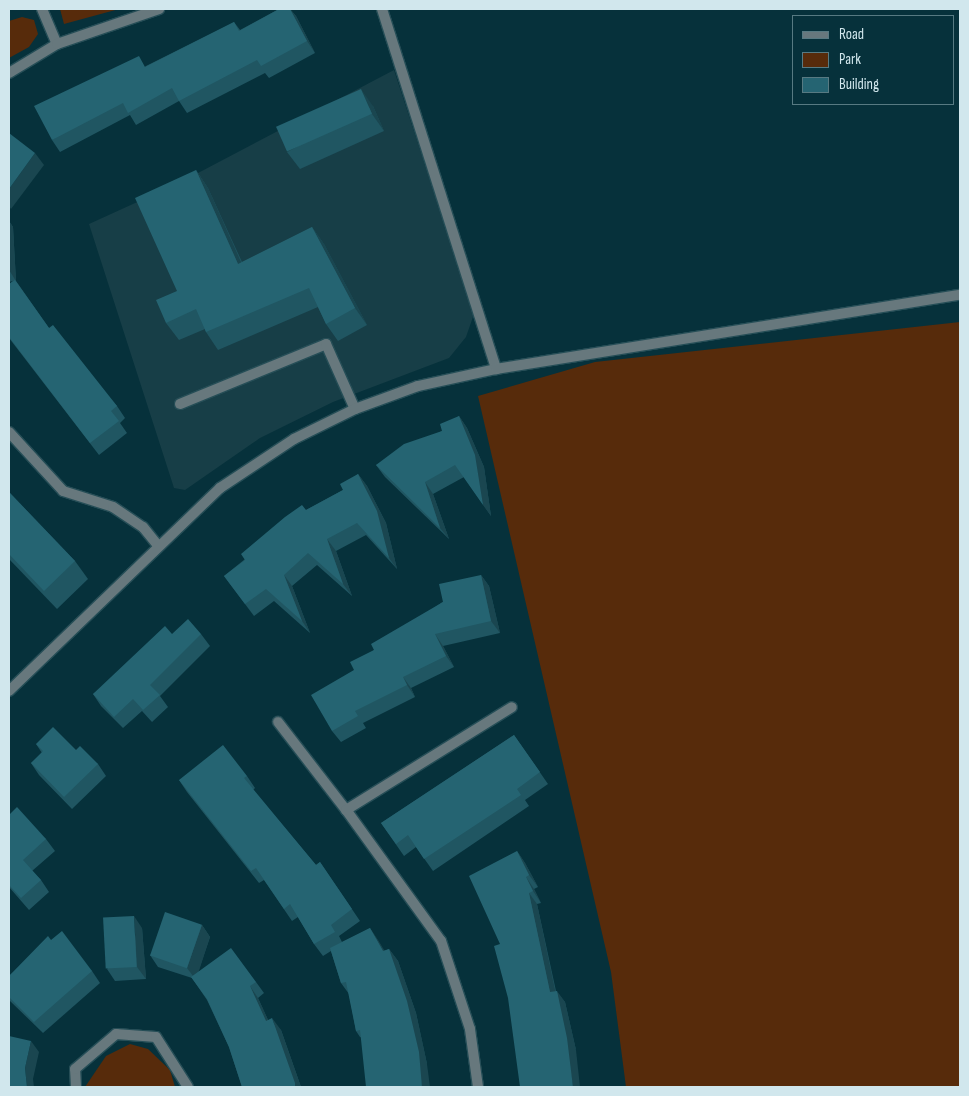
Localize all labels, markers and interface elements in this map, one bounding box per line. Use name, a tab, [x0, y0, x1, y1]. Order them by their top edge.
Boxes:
legend	[792, 15, 954, 105]
text: Road	[839, 25, 864, 44]
text: Park	[839, 50, 861, 69]
text: Building	[839, 75, 879, 94]

